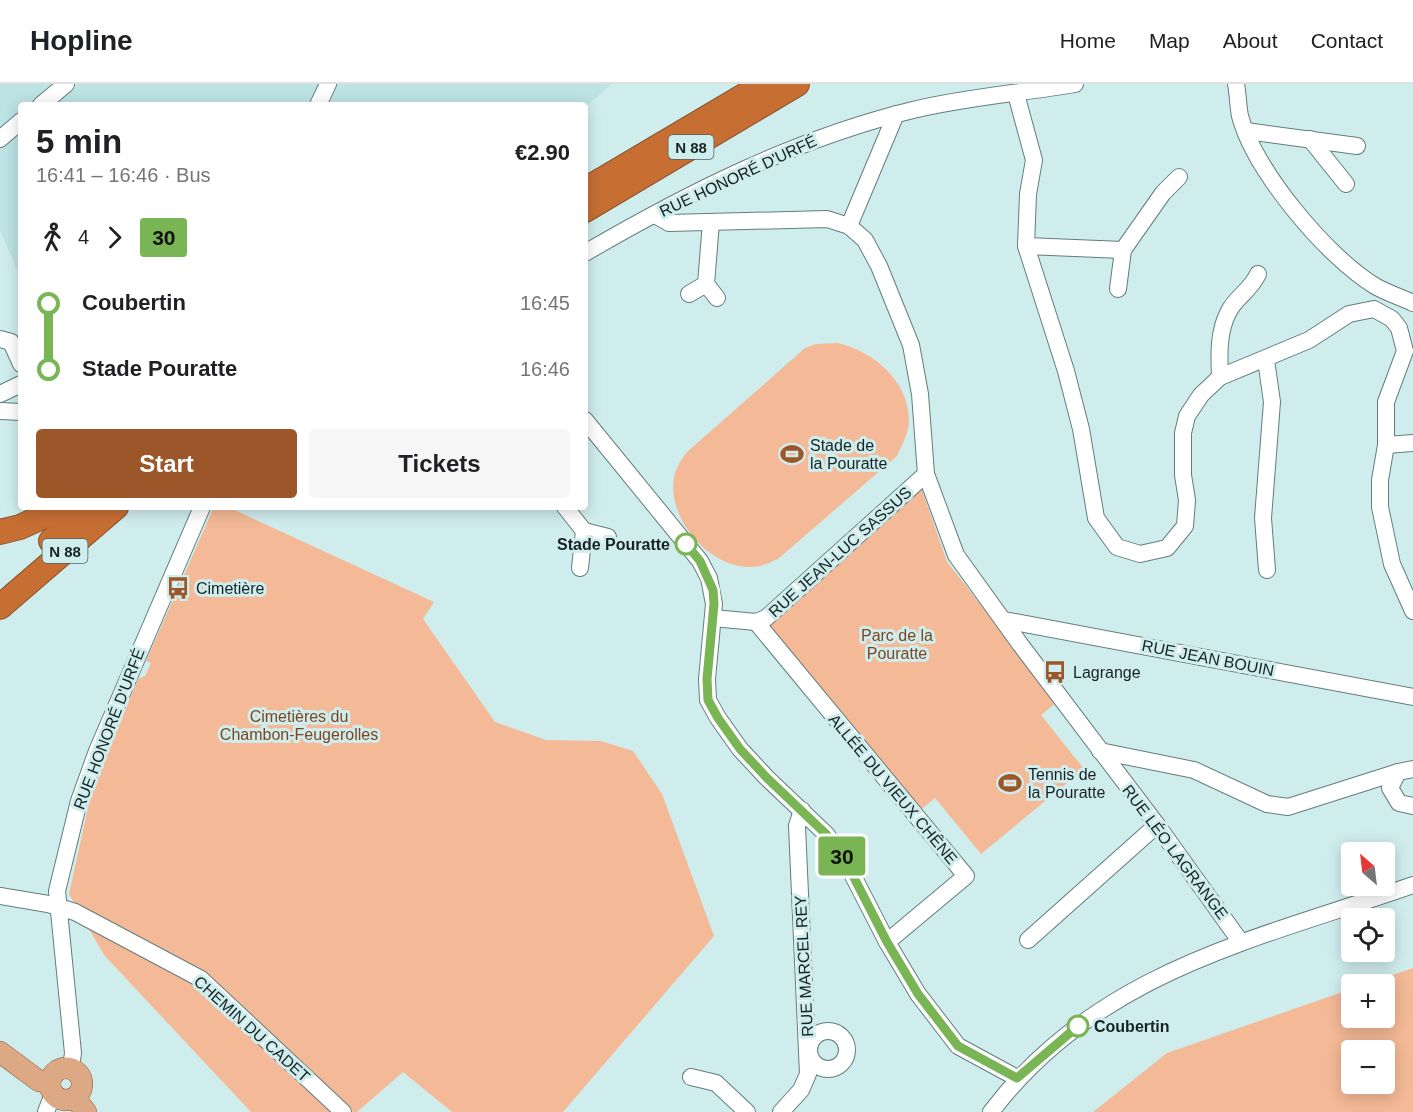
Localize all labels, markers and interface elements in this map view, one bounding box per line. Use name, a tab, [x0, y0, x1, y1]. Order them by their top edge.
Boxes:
text: Hopline	[30, 25, 133, 56]
text: Home	[1060, 29, 1116, 52]
text: Map	[1149, 29, 1190, 52]
text: About	[1223, 29, 1278, 52]
text: Contact	[1311, 29, 1383, 52]
text: 5 min	[36, 123, 122, 160]
street label: RUE HONORÉ D'URFÉ	[656, 131, 819, 220]
road number: N 88	[668, 135, 714, 159]
text: €2.90	[515, 140, 570, 165]
text: 16:41 – 16:46 · Bus	[36, 164, 211, 186]
icon: walk	[36, 221, 69, 254]
icon: forward	[98, 221, 131, 254]
text: 4	[78, 226, 89, 248]
text: 30	[152, 226, 175, 249]
text: Coubertin	[82, 290, 186, 315]
text: 16:45	[520, 292, 570, 314]
text: Stade Pouratte	[82, 356, 237, 381]
text: 16:46	[520, 358, 570, 380]
button: Start	[36, 429, 297, 498]
button: Tickets	[309, 429, 570, 498]
place label: Stade de la Pouratte	[810, 437, 887, 472]
sports icon: Stade de la Pouratte	[779, 441, 805, 467]
street label: RUE JEAN-LUC SASSUS	[765, 484, 915, 620]
marker: Stade Pouratte	[675, 533, 697, 555]
place label: Stade Pouratte	[557, 536, 670, 553]
road number: N 88	[42, 539, 88, 563]
bus stop icon: Cimetière	[165, 575, 191, 601]
place label: Cimetière	[196, 580, 265, 597]
park label: Parc de la Pouratte	[861, 627, 933, 662]
street label: RUE JEAN BOUIN	[1140, 637, 1276, 679]
street label: RUE HONORÉ D'URFÉ	[69, 646, 148, 812]
bus stop icon: Lagrange	[1042, 659, 1068, 685]
place label: Lagrange	[1073, 664, 1141, 681]
park label: Cimetières du Chambon-Feugerolles	[220, 708, 378, 743]
street label: ALLÉE DU VIEUX CHÊNE	[825, 710, 961, 867]
place label: Tennis de la Pouratte	[1028, 766, 1105, 801]
sports icon: Tennis de la Pouratte	[997, 770, 1023, 796]
street label: RUE LÉO LAGRANGE	[1119, 781, 1232, 922]
line badge: 30	[815, 836, 869, 876]
north arrow	[1341, 842, 1395, 896]
map controls	[1341, 842, 1395, 1094]
text: 30	[830, 845, 854, 868]
street label: RUE MARCEL REY	[792, 894, 816, 1037]
button: locate	[1341, 908, 1395, 962]
street label: CHEMIN DU CADET	[191, 973, 313, 1085]
button: +	[1341, 974, 1395, 1028]
marker: Coubertin	[1067, 1015, 1089, 1037]
place label: Coubertin	[1094, 1018, 1170, 1035]
button: −	[1341, 1040, 1395, 1094]

